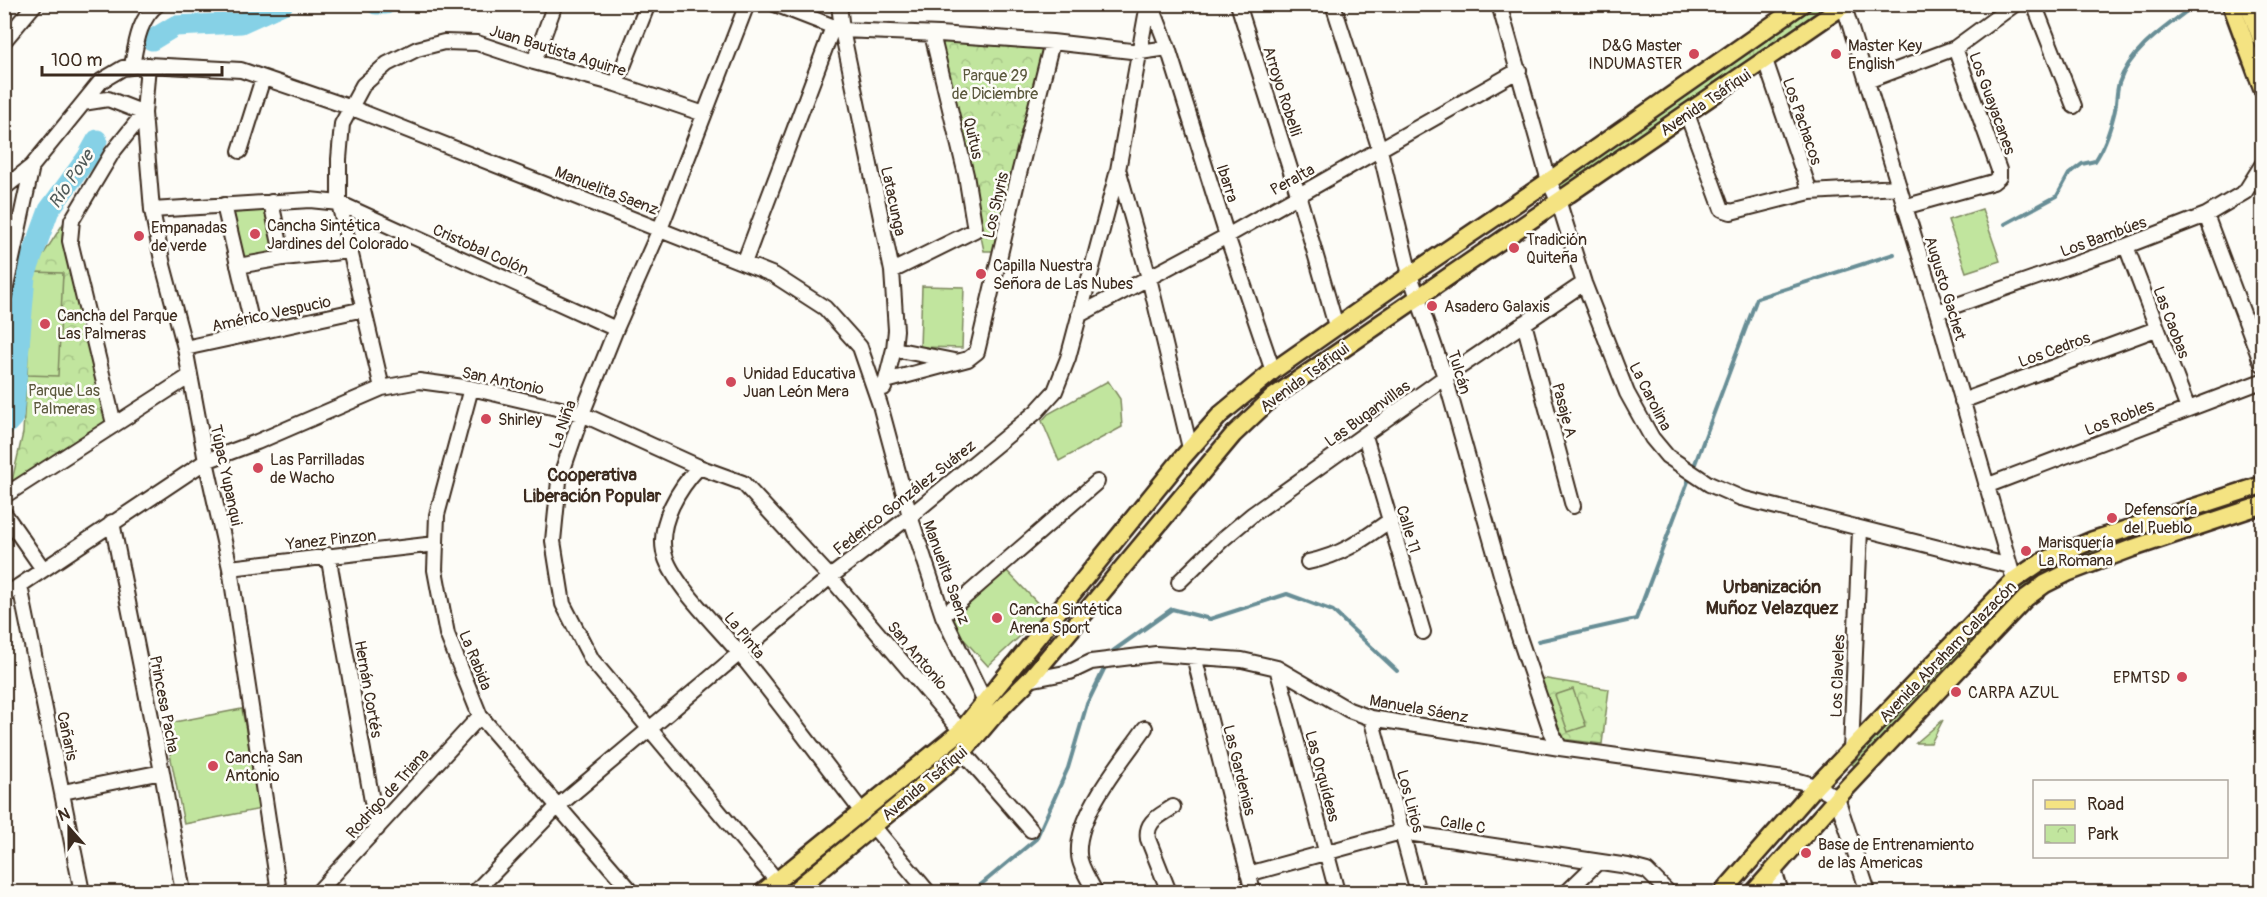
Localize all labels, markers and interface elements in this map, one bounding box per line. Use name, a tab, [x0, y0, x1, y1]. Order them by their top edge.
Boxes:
street label: Juan Bautista Aguirre	[487, 21, 628, 81]
place label: D&G Master INDUMASTER	[1588, 36, 1682, 74]
place label: Master Key English	[1848, 36, 1922, 74]
scale bar	[42, 39, 222, 77]
street label: Arroyo Robelli	[1258, 44, 1306, 139]
marker: D&G Master INDUMASTER	[1687, 47, 1701, 61]
marker: Master Key English	[1829, 47, 1843, 61]
text: 100 m	[51, 49, 103, 72]
street label: Los Guayacanes	[1964, 49, 2020, 157]
street label: Avenida Tsáfiqui	[1656, 65, 1755, 141]
park label: Parque 29 de Diciembre	[952, 66, 1038, 104]
street label: Los Pachacos	[1778, 75, 1826, 168]
street label: Quitus	[959, 115, 988, 161]
water label: Río Pove	[44, 144, 100, 213]
street label: Peralta	[1267, 160, 1318, 200]
street label: Manuelita Saenz	[552, 162, 661, 220]
street label: Ibarra	[1212, 162, 1243, 205]
street label: Latacunga	[876, 165, 910, 238]
street label: Los Shyris	[979, 170, 1013, 240]
street label: Los Bambúes	[2058, 212, 2149, 262]
place label: Cancha Sintética Jardines del Colorado	[267, 216, 409, 254]
place label: Empanadas de verde	[151, 218, 227, 256]
street label: Cristobal Colón	[429, 220, 532, 280]
marker: Cancha Sintética Jardines del Colorado	[248, 227, 262, 241]
marker: Empanadas de verde	[132, 229, 146, 243]
place label: Tradición Quiteña	[1526, 230, 1587, 268]
street label: Augusto Gachet	[1920, 234, 1970, 343]
marker: Tradición Quiteña	[1507, 241, 1521, 255]
place label: Capilla Nuestra Señora de Las Nubes	[993, 256, 1133, 294]
marker: Capilla Nuestra Señora de Las Nubes	[974, 267, 988, 281]
street label: Las Caobas	[2148, 284, 2194, 361]
street label: Américo Vespucio	[210, 292, 333, 336]
place label: Asadero Galaxis	[1444, 297, 1550, 317]
marker: Asadero Galaxis	[1425, 299, 1439, 313]
place label: Cancha del Parque Las Palmeras	[57, 306, 177, 344]
marker: Cancha del Parque Las Palmeras	[38, 317, 52, 331]
street label: Los Cedros	[2016, 328, 2093, 372]
street label: Avenida Tsáfiqui	[1256, 339, 1353, 417]
street label: Tulcán	[1443, 348, 1475, 397]
street label: La Carolina	[1624, 359, 1676, 434]
street label: San Antonio	[460, 363, 546, 400]
place label: Unidad Educativa Juan León Mera	[743, 364, 856, 402]
marker: Unidad Educativa Juan León Mera	[724, 375, 738, 389]
street label: Las Buganvillas	[1321, 376, 1414, 451]
park label: Parque Las Palmeras	[28, 381, 100, 419]
street label: Pasaje A	[1547, 381, 1581, 440]
street label: Los Robles	[2082, 396, 2157, 440]
street label: La Niña	[545, 397, 581, 451]
place label: Shirley	[498, 410, 542, 430]
marker: Shirley	[479, 412, 493, 426]
street label: Túpac Yupanqui	[206, 423, 246, 528]
street label: Federico González Suárez	[829, 436, 980, 560]
place label: Las Parrilladas de Wacho	[270, 450, 364, 488]
marker: Las Parrilladas de Wacho	[251, 461, 265, 475]
district label: Cooperativa Liberación Popular	[523, 464, 662, 508]
place label: Defensoría del Pueblo	[2124, 500, 2197, 538]
street label: Calle 11	[1391, 503, 1425, 556]
marker: Defensoría del Pueblo	[2105, 511, 2119, 525]
street label: Manuelita Saenz	[918, 518, 974, 627]
street label: Yanez Pinzon	[284, 525, 377, 555]
place label: Marisquería La Romana	[2038, 533, 2114, 571]
marker: Marisquería La Romana	[2019, 544, 2033, 558]
district label: Urbanización Muñoz Velazquez	[1706, 576, 1839, 620]
street label: Avenida Abraham Calazacón	[1875, 577, 2021, 727]
place label: Cancha Sintética Arena Sport	[1009, 600, 1122, 638]
street label: La Pinta	[719, 608, 769, 663]
marker: Cancha Sintética Arena Sport	[990, 611, 1004, 625]
street label: San Antonio	[883, 617, 952, 694]
street label: La Rabida	[454, 628, 496, 693]
street label: Los Claveles	[1827, 634, 1849, 718]
street label: Hernán Cortés	[350, 639, 386, 739]
street label: Princesa Pacha	[145, 654, 183, 755]
place label: EPMTSD	[2113, 668, 2170, 688]
marker: EPMTSD	[2175, 670, 2189, 684]
place label: CARPA AZUL	[1968, 683, 2059, 703]
marker: CARPA AZUL	[1949, 685, 1963, 699]
street label: Manuela Sáenz	[1368, 690, 1470, 728]
street label: Cañaris	[52, 710, 82, 763]
street label: Las Gardenias	[1218, 723, 1260, 818]
street label: Las Orquídeas	[1300, 729, 1344, 824]
street label: Avenida Tsáfiqui	[878, 742, 972, 825]
street label: Rodrigo de Triana	[342, 745, 433, 843]
place label: Cancha San Antonio	[225, 748, 303, 786]
marker: Cancha San Antonio	[206, 759, 220, 773]
street label: Los Lirios	[1392, 768, 1428, 835]
legend	[2033, 780, 2228, 858]
text: Road	[2087, 793, 2124, 816]
north arrow	[39, 798, 99, 858]
text: N	[55, 804, 73, 826]
street label: Calle C	[1438, 811, 1487, 838]
text: Park	[2087, 823, 2119, 846]
place label: Base de Entrenamiento de las Americas	[1818, 835, 1974, 873]
marker: Base de Entrenamiento de las Americas	[1799, 846, 1813, 860]

